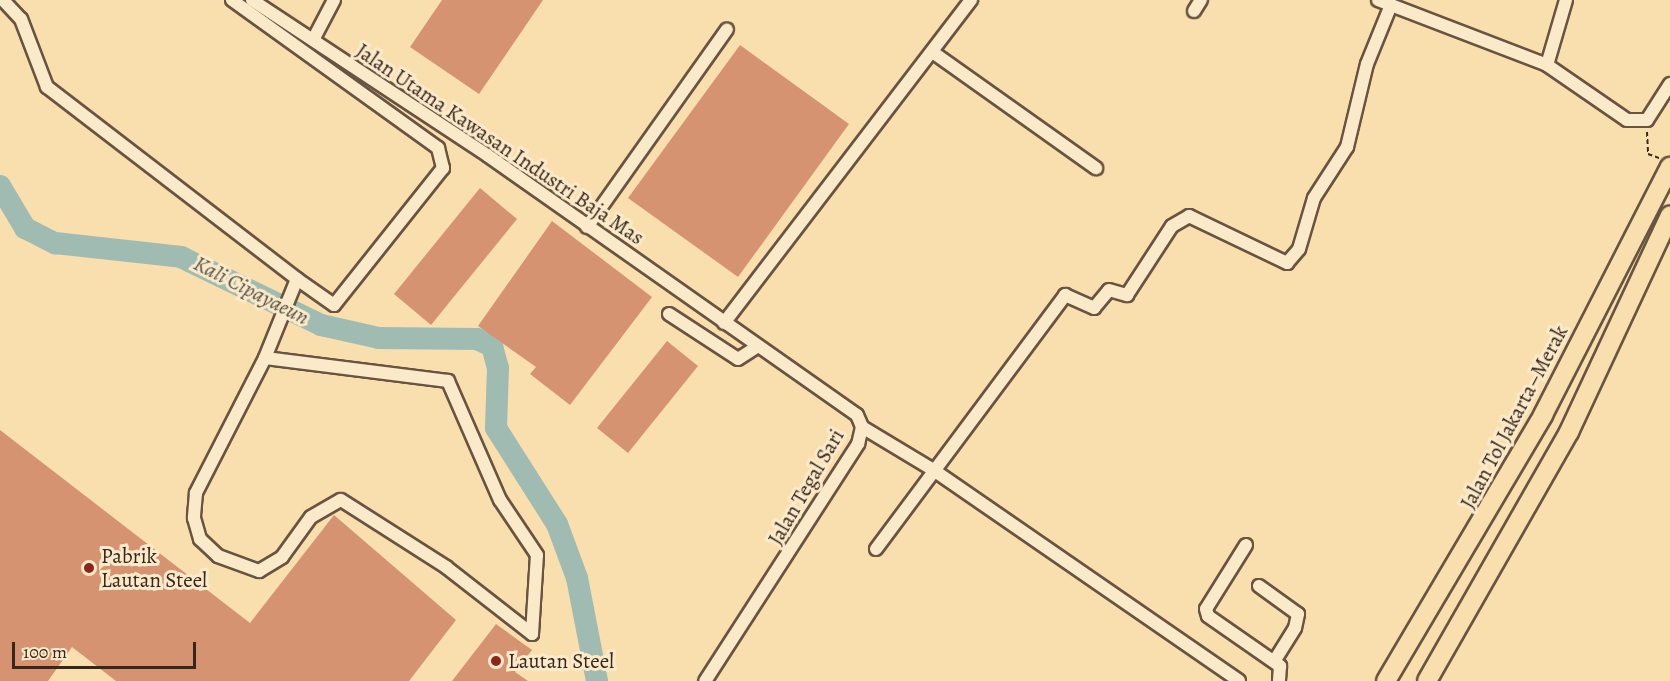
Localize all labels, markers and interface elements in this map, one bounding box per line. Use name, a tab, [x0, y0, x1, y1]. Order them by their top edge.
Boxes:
street label: Jalan Utama Kawasan Industri Baja Mas	[351, 38, 649, 250]
water label: Kali Cipayaeun	[189, 251, 313, 331]
street label: Jalan Tol Jakarta–Merak	[1455, 321, 1573, 513]
street label: Jalan Tegal Sari	[763, 425, 849, 549]
place label: Pabrik Lautan Steel	[101, 543, 207, 593]
marker: Pabrik Lautan Steel	[82, 561, 96, 575]
scale bar	[15, 630, 200, 668]
text: 100 m	[23, 640, 67, 664]
place label: Lautan Steel	[508, 648, 614, 674]
marker: Lautan Steel	[489, 654, 503, 668]

